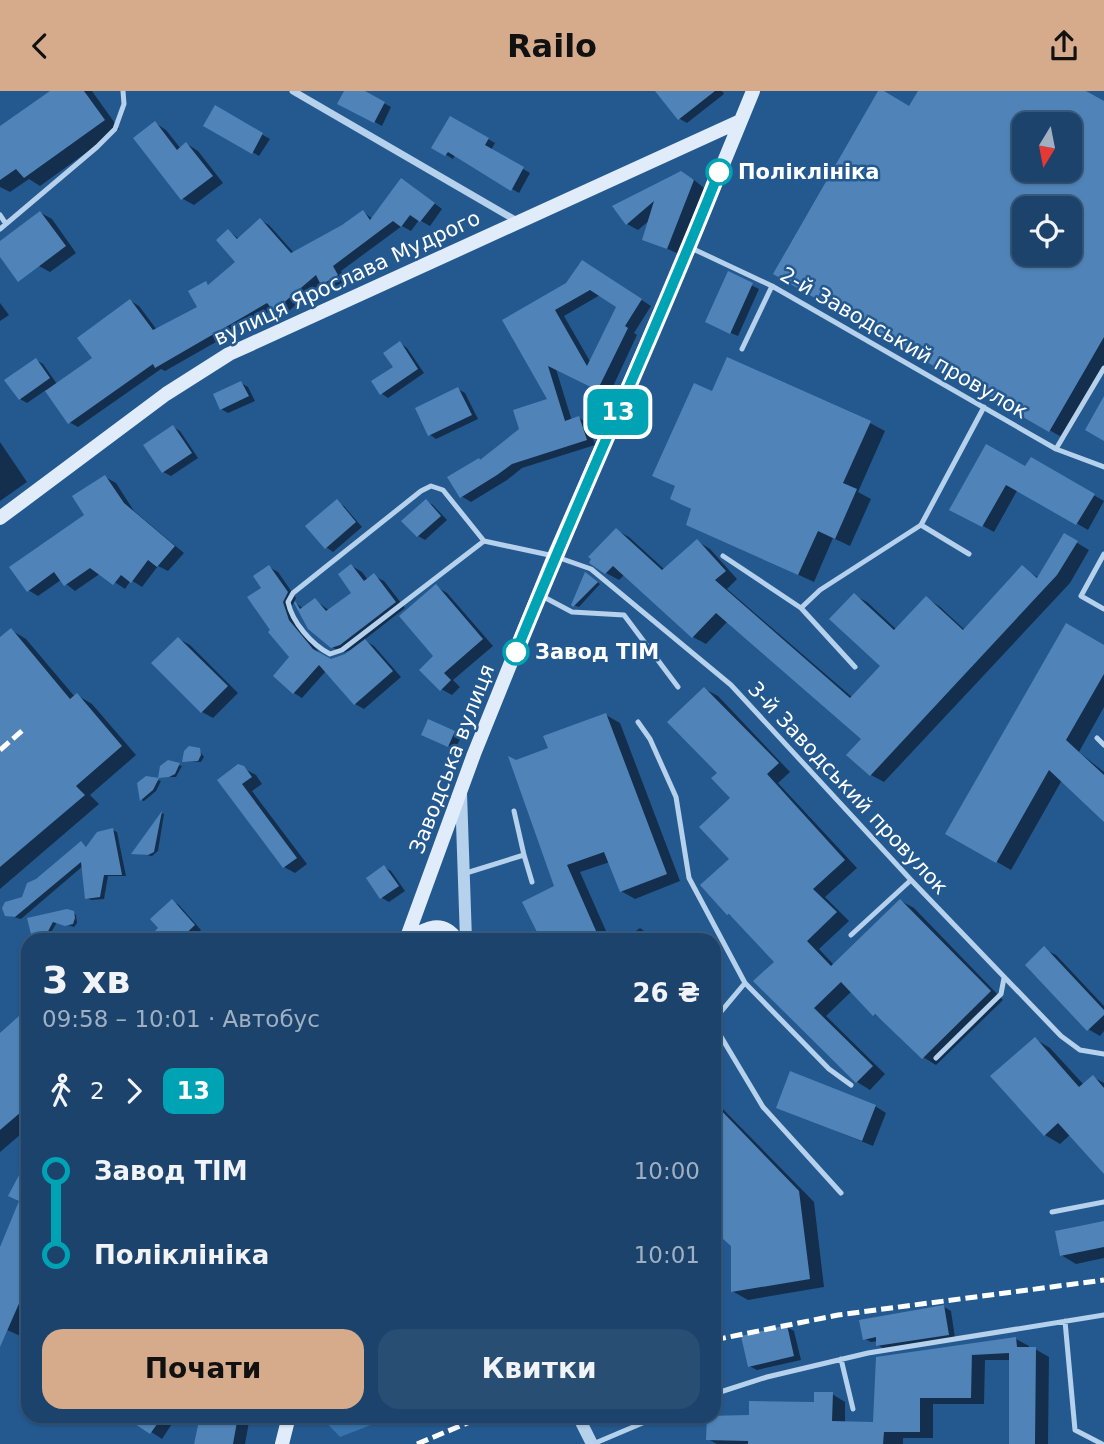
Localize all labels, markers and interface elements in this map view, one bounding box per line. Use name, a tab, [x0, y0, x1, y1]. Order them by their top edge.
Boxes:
icon: back	[21, 27, 59, 65]
text: Railo	[507, 27, 597, 65]
icon: share	[1045, 27, 1083, 65]
north arrow	[1012, 112, 1082, 182]
map controls	[1012, 112, 1082, 266]
marker: Поліклініка	[706, 159, 732, 185]
place label: Поліклініка	[738, 160, 880, 184]
button: locate	[1012, 196, 1082, 266]
street label: вулиця Ярослава Мудрого	[210, 206, 484, 350]
street label: 2-й Заводський провулок	[776, 262, 1032, 424]
line badge: 13	[586, 389, 650, 435]
text: 13	[601, 398, 635, 426]
marker: Завод ТІМ	[503, 639, 529, 665]
place label: Завод ТІМ	[535, 640, 659, 664]
street label: Заводська вулиця	[405, 661, 499, 857]
street label: 3-й Заводський провулок	[743, 677, 953, 899]
text: 3 хв	[42, 958, 130, 1002]
text: 26 ₴	[632, 978, 700, 1008]
text: 09:58 – 10:01 · Автобус	[42, 1006, 320, 1032]
icon: walk	[42, 1072, 80, 1110]
icon: forward	[115, 1072, 153, 1110]
text: 13	[177, 1077, 210, 1105]
text: 2	[90, 1078, 105, 1104]
text: Завод ТІМ	[94, 1156, 248, 1186]
text: 10:00	[634, 1158, 700, 1184]
text: Поліклініка	[94, 1240, 269, 1270]
text: 10:01	[634, 1242, 700, 1268]
button: Почати	[42, 1329, 364, 1409]
button: Квитки	[378, 1329, 700, 1409]

